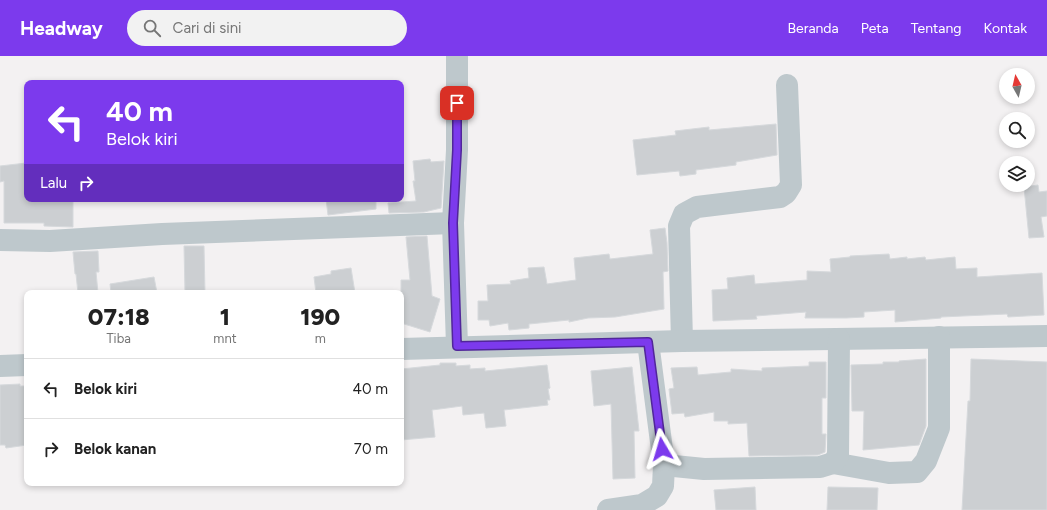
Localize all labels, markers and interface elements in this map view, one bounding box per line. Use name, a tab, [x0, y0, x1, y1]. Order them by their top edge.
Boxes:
search box	[127, 10, 407, 46]
text: Headway	[20, 17, 103, 40]
icon: search	[141, 17, 163, 39]
text: Cari di sini	[173, 19, 242, 37]
text: Beranda	[787, 20, 839, 37]
text: Peta	[861, 20, 889, 37]
text: Tentang	[911, 20, 961, 37]
text: Kontak	[983, 20, 1027, 37]
north arrow	[999, 68, 1035, 104]
map controls	[999, 68, 1035, 192]
pin	[440, 86, 474, 120]
icon: arrive	[446, 92, 468, 114]
text: 40 m	[106, 94, 173, 128]
icon: left	[40, 96, 92, 148]
button: search	[999, 112, 1035, 148]
text: Belok kiri	[106, 128, 178, 150]
button: layers	[999, 156, 1035, 192]
icon: right	[75, 172, 97, 194]
text: Lalu	[40, 174, 67, 192]
text: 07:18	[88, 302, 150, 331]
text: 1	[220, 302, 230, 331]
text: 190	[300, 302, 340, 331]
text: Tiba	[106, 331, 131, 346]
text: mnt	[213, 331, 237, 346]
text: m	[315, 331, 326, 346]
icon: left	[40, 378, 62, 400]
text: Belok kiri	[74, 380, 137, 398]
text: 40 m	[353, 380, 388, 398]
position arrow	[641, 428, 683, 470]
icon: right	[40, 438, 62, 460]
text: Belok kanan	[74, 440, 156, 458]
text: 70 m	[354, 440, 388, 458]

